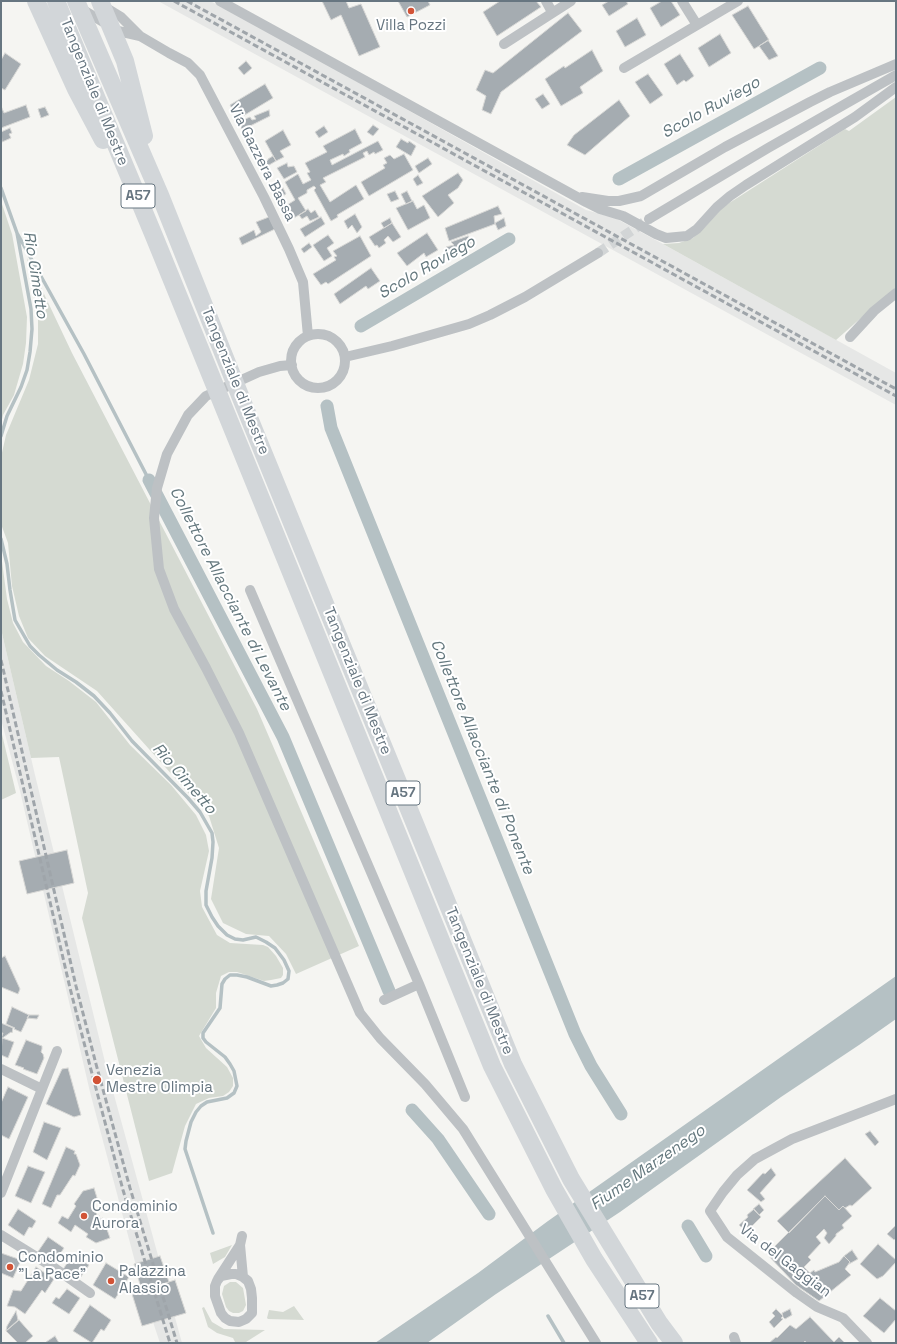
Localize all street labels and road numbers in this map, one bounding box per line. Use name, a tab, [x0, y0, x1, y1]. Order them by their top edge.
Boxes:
street label: Tangenziale di Mestre	[56, 16, 132, 168]
street label: Via Gazzera Bassa	[225, 101, 299, 225]
road number: A57	[121, 184, 155, 208]
street label: Tangenziale di Mestre	[197, 305, 273, 457]
street label: Tangenziale di Mestre	[319, 605, 395, 757]
road number: A57	[386, 781, 420, 805]
street label: Tangenziale di Mestre	[441, 905, 517, 1057]
street label: Via del Gaggian	[735, 1221, 835, 1301]
road number: A57	[625, 1284, 659, 1308]

